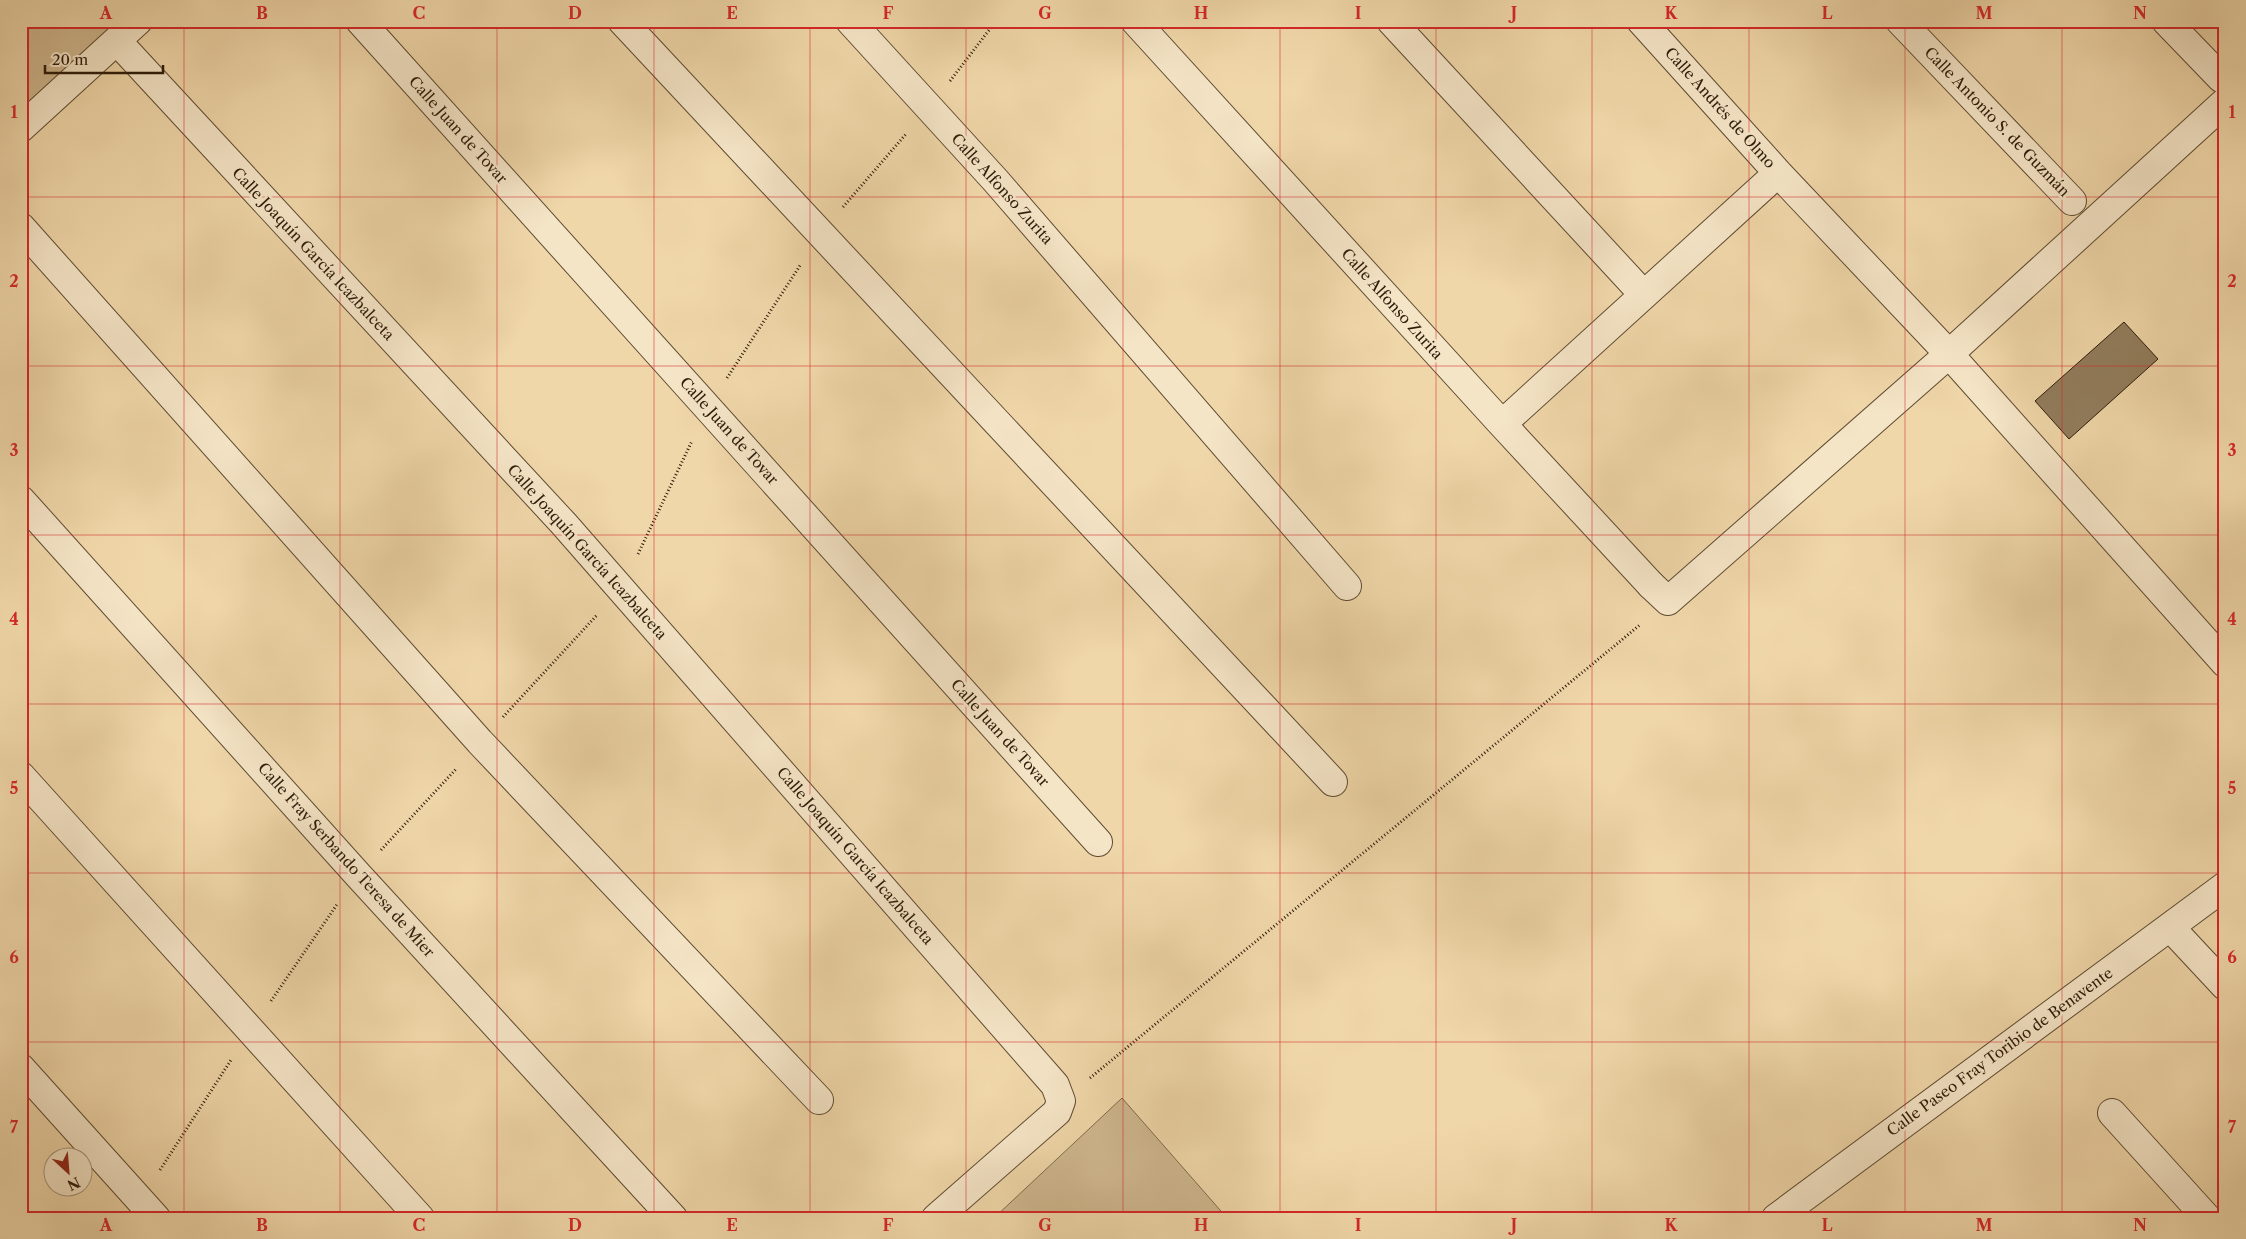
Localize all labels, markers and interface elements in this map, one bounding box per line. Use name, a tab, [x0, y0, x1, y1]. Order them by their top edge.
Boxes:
text: A	[99, 3, 113, 23]
text: B	[256, 3, 268, 23]
text: C	[413, 3, 425, 23]
text: D	[568, 3, 582, 23]
text: E	[726, 3, 738, 23]
text: F	[883, 3, 894, 23]
text: G	[1038, 3, 1052, 23]
text: H	[1194, 3, 1208, 23]
text: I	[1355, 3, 1362, 23]
text: J	[1508, 3, 1517, 23]
text: K	[1665, 3, 1679, 23]
text: L	[1821, 3, 1833, 23]
text: M	[1976, 3, 1993, 23]
text: N	[2133, 3, 2147, 23]
scale bar	[45, 42, 162, 74]
street label: Calle Andrés de Olmo	[1661, 43, 1780, 172]
street label: Calle Antonio S. de Guzmán	[1921, 43, 2074, 201]
text: 20 m	[52, 50, 88, 69]
street label: Calle Juan de Tovar	[405, 72, 512, 188]
text: 1	[10, 102, 18, 122]
text: 1	[2228, 102, 2236, 122]
street label: Calle Alfonso Zurita	[948, 129, 1057, 248]
street label: Calle Joaquín García Icazbalceta	[228, 163, 399, 344]
street label: Calle Alfonso Zurita	[1338, 244, 1447, 363]
text: 2	[9, 271, 19, 291]
text: 2	[2227, 271, 2237, 291]
street label: Calle Juan de Tovar	[676, 373, 783, 489]
text: 3	[9, 440, 19, 460]
text: 3	[2227, 440, 2237, 460]
street label: Calle Joaquín García Icazbalceta	[504, 460, 671, 643]
text: 4	[9, 609, 19, 629]
text: 4	[2227, 609, 2237, 629]
street label: Calle Juan de Tovar	[947, 675, 1054, 791]
street label: Calle Fray Serbando Teresa de Mier	[254, 759, 439, 961]
street label: Calle Joaquín García Icazbalceta	[773, 763, 938, 948]
text: 5	[10, 778, 19, 798]
text: 5	[2228, 778, 2237, 798]
text: 6	[9, 947, 19, 967]
text: 6	[2227, 947, 2237, 967]
street label: Calle Paseo Fray Toribio de Benavente	[1883, 963, 2116, 1140]
text: 7	[10, 1117, 19, 1137]
text: 7	[2228, 1117, 2237, 1137]
north arrow	[42, 1146, 92, 1196]
text: N	[64, 1173, 83, 1194]
text: A	[99, 1215, 113, 1235]
text: B	[256, 1215, 268, 1235]
text: C	[413, 1215, 425, 1235]
text: D	[568, 1215, 582, 1235]
text: E	[726, 1215, 738, 1235]
text: F	[883, 1215, 894, 1235]
text: G	[1038, 1215, 1052, 1235]
text: H	[1194, 1215, 1208, 1235]
text: I	[1355, 1215, 1362, 1235]
text: J	[1508, 1215, 1517, 1235]
text: K	[1665, 1215, 1679, 1235]
text: L	[1821, 1215, 1833, 1235]
text: M	[1976, 1215, 1993, 1235]
text: N	[2133, 1215, 2147, 1235]

